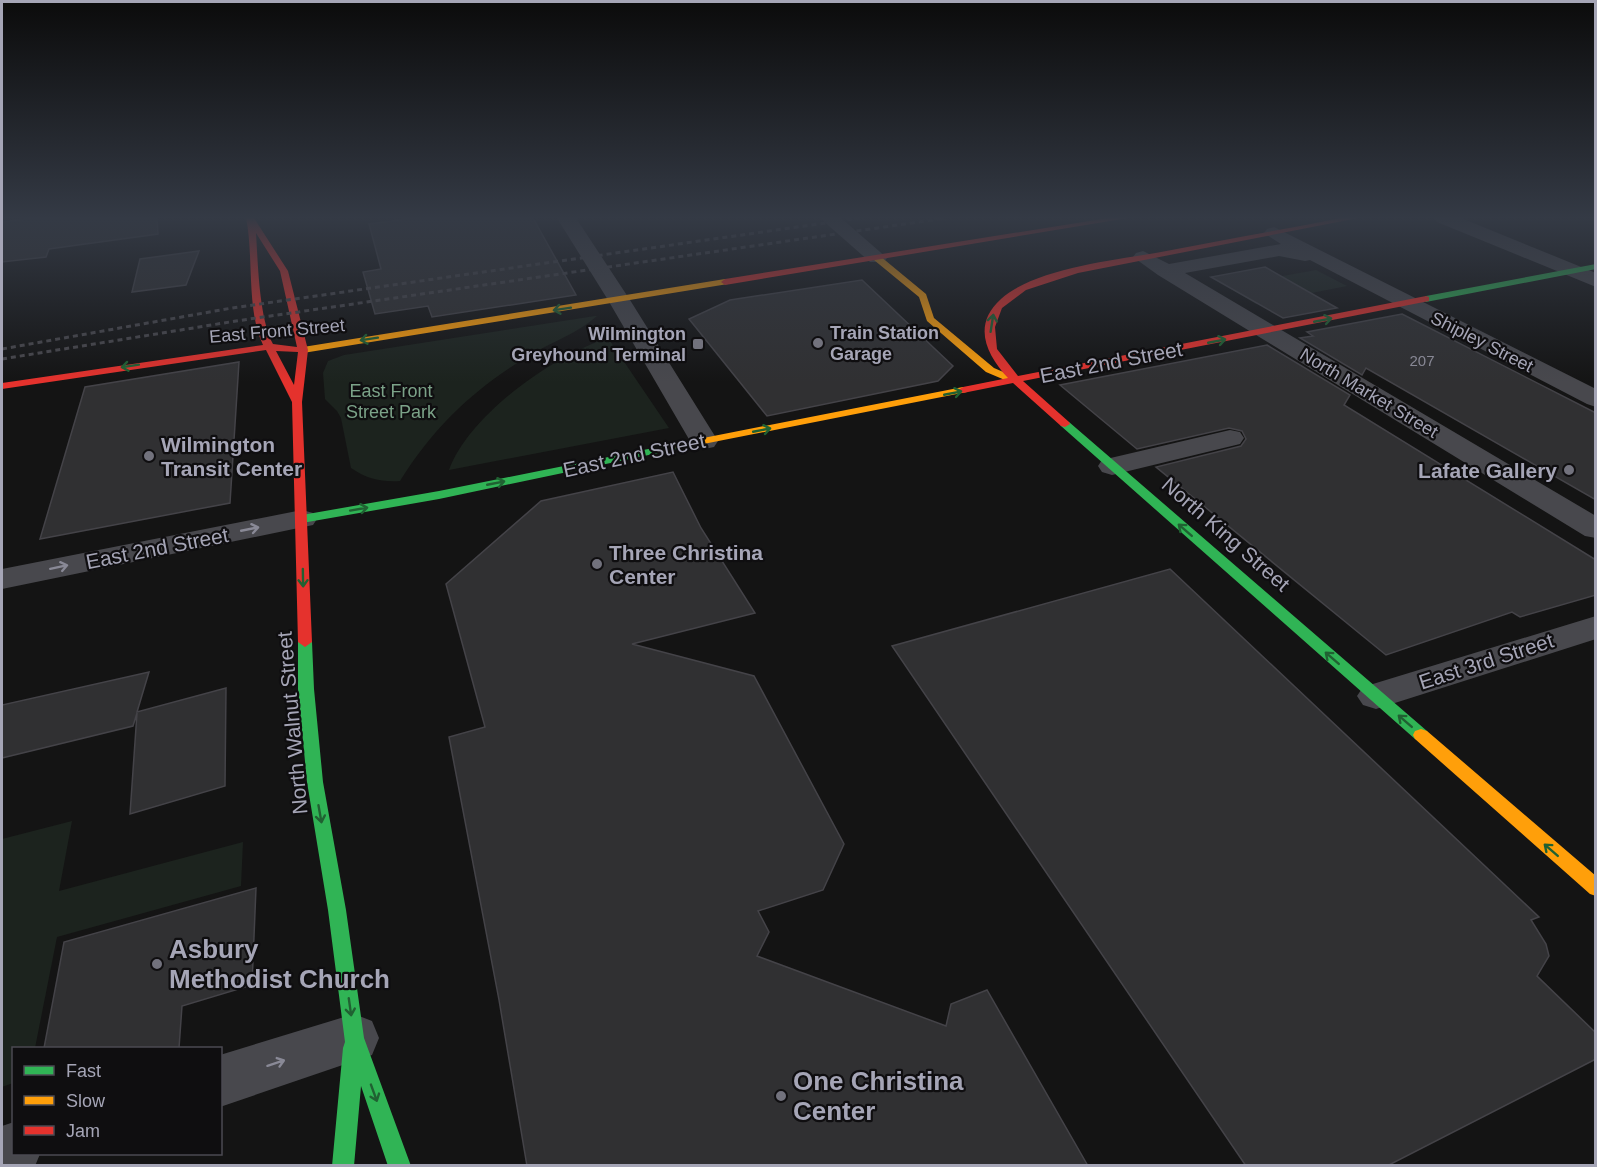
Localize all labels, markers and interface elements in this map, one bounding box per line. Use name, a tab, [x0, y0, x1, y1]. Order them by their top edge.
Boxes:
one-way arrow	[552, 304, 572, 315]
street label: Shipley Street	[1428, 308, 1536, 376]
one-way arrow	[987, 314, 998, 333]
one-way arrow	[1313, 314, 1333, 325]
street label: East Front Street	[208, 315, 346, 347]
place label: Train Station Garage	[830, 323, 939, 364]
place label: Wilmington Greyhound Terminal	[511, 324, 686, 365]
one-way arrow	[360, 334, 379, 345]
one-way arrow	[1207, 335, 1226, 346]
marker: Train Station Garage	[811, 336, 825, 350]
marker: Wilmington Greyhound Terminal	[691, 337, 705, 351]
street label: East 2nd Street	[1038, 337, 1184, 387]
street label: North Market Street	[1297, 344, 1441, 442]
house number: 207	[1409, 352, 1435, 369]
one-way arrow	[121, 360, 141, 371]
park label: East Front Street Park	[346, 381, 437, 422]
one-way arrow	[943, 387, 963, 398]
one-way arrow	[752, 424, 771, 435]
street label: East 2nd Street	[561, 429, 707, 481]
place label: Wilmington Transit Center	[161, 433, 302, 480]
marker: Wilmington Transit Center	[142, 449, 156, 463]
place label: Lafate Gallery	[1418, 459, 1557, 482]
marker: Lafate Gallery	[1562, 463, 1576, 477]
street label: North King Street	[1158, 472, 1294, 596]
one-way arrow	[486, 477, 506, 488]
one-way arrow	[349, 503, 369, 514]
street label: East 2nd Street	[84, 523, 230, 573]
one-way arrow	[239, 523, 259, 534]
one-way arrow	[1178, 523, 1193, 537]
place label: Three Christina Center	[609, 541, 763, 588]
marker: Three Christina Center	[590, 557, 604, 571]
one-way arrow	[49, 561, 68, 572]
one-way arrow	[297, 567, 309, 587]
street label: East 3rd Street	[1416, 628, 1556, 694]
street label: North Walnut Street	[273, 630, 311, 815]
one-way arrow	[1325, 651, 1340, 665]
one-way arrow	[1397, 715, 1413, 728]
one-way arrow	[315, 804, 326, 823]
one-way arrow	[1544, 843, 1559, 857]
place label: Asbury Methodist Church	[169, 934, 390, 994]
marker: Asbury Methodist Church	[150, 957, 164, 971]
one-way arrow	[344, 996, 355, 1016]
legend	[12, 1047, 222, 1155]
one-way arrow	[266, 1057, 285, 1068]
text: Fast	[66, 1061, 101, 1081]
place label: One Christina Center	[793, 1066, 964, 1126]
one-way arrow	[369, 1083, 380, 1101]
marker: One Christina Center	[774, 1089, 788, 1103]
text: Slow	[66, 1091, 106, 1111]
text: Jam	[66, 1121, 100, 1141]

